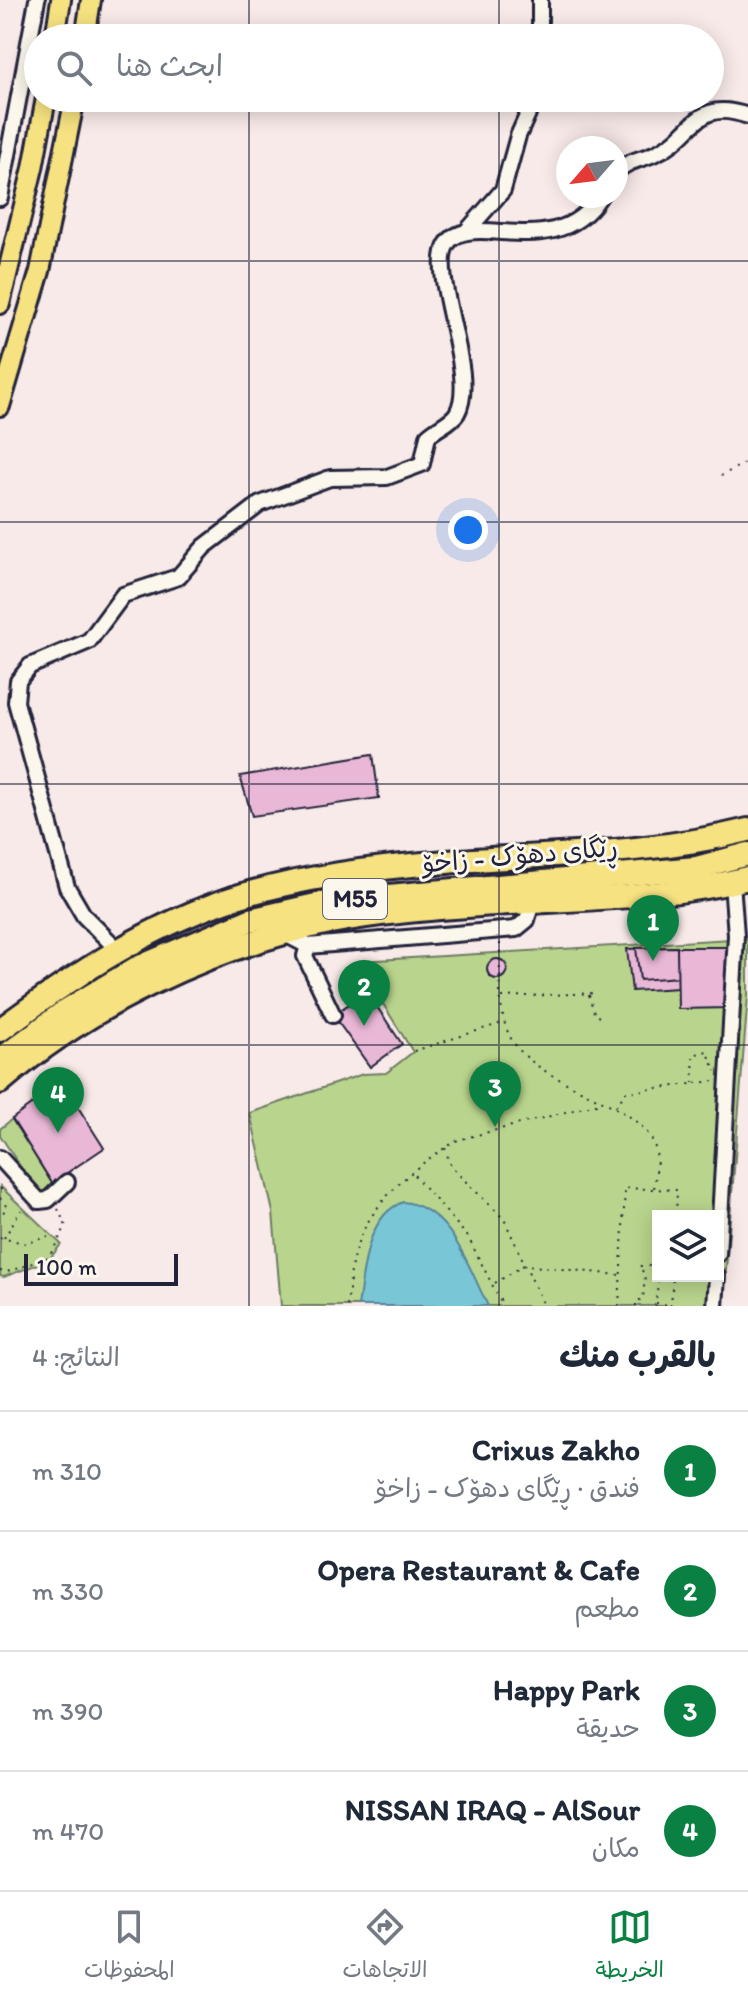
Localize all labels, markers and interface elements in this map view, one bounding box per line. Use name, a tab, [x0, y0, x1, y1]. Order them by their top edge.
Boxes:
search box	[24, 24, 724, 112]
icon: search	[52, 46, 96, 90]
text: ابحث هنا	[116, 47, 223, 84]
north arrow	[556, 136, 628, 208]
your location	[448, 510, 488, 550]
street label: ڕێگای دهۆک - زاخۆ	[419, 831, 620, 886]
road number: M55	[323, 879, 387, 919]
pin: 1	[627, 895, 679, 961]
pin: 2	[338, 960, 390, 1026]
pin: 3	[469, 1061, 521, 1127]
pin: 4	[32, 1067, 84, 1133]
map controls	[652, 1210, 724, 1282]
button: layers	[652, 1210, 724, 1282]
scale bar	[24, 1250, 178, 1286]
text: 100 m	[36, 1254, 97, 1281]
text: بالقرب منك	[559, 1335, 716, 1376]
text: النتائج: 4	[32, 1341, 120, 1373]
text: Crixus Zakho	[472, 1431, 640, 1468]
text: 310 m	[32, 1455, 102, 1487]
text: 1	[684, 1455, 696, 1487]
text: فندق · ڕێگای دهۆک - زاخۆ	[375, 1472, 640, 1504]
text: Opera Restaurant & Cafe	[317, 1551, 640, 1588]
text: 330 m	[32, 1575, 104, 1607]
text: 2	[683, 1575, 697, 1607]
text: مطعم	[574, 1592, 640, 1624]
text: Happy Park	[493, 1671, 640, 1708]
text: 390 m	[32, 1695, 104, 1727]
text: 3	[683, 1695, 697, 1727]
text: حديقة	[576, 1712, 640, 1744]
text: NISSAN IRAQ - AlSour	[345, 1791, 640, 1828]
text: 470 m	[32, 1815, 104, 1847]
text: 4	[682, 1815, 698, 1847]
text: مكان	[592, 1832, 640, 1864]
tab: المحفوظات	[84, 1905, 175, 1989]
tab: الاتجاهات	[342, 1905, 427, 1989]
tab: الخريطة	[595, 1905, 664, 1989]

